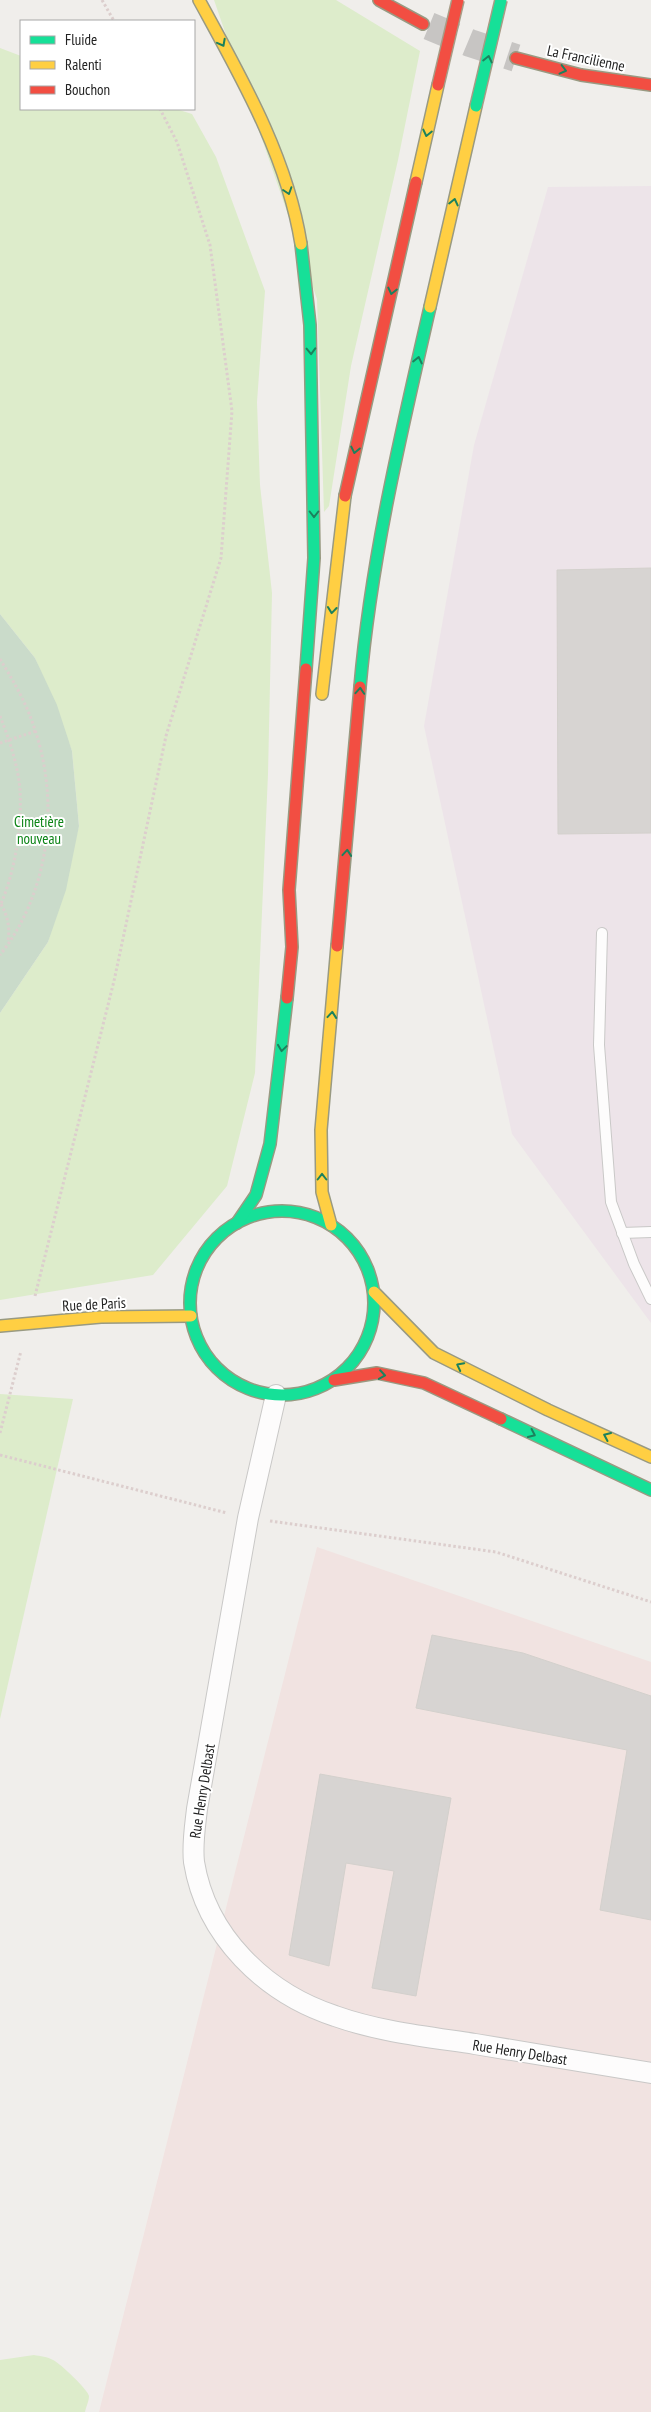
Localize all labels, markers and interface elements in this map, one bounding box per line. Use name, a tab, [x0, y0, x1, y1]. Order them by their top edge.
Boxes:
legend	[20, 20, 195, 110]
text: Fluide	[65, 30, 97, 49]
one-way arrow	[216, 38, 226, 47]
street label: La Francilienne	[545, 40, 627, 76]
one-way arrow	[482, 54, 493, 63]
text: Ralenti	[65, 55, 102, 74]
one-way arrow	[558, 64, 567, 75]
text: Bouchon	[65, 80, 110, 99]
one-way arrow	[423, 128, 433, 137]
one-way arrow	[282, 186, 292, 195]
one-way arrow	[448, 197, 459, 206]
one-way arrow	[387, 287, 398, 296]
one-way arrow	[306, 348, 316, 356]
one-way arrow	[412, 356, 423, 364]
one-way arrow	[350, 445, 361, 454]
one-way arrow	[309, 510, 319, 518]
one-way arrow	[327, 607, 338, 615]
one-way arrow	[354, 687, 365, 695]
park label: Cimetière nouveau	[14, 812, 64, 848]
one-way arrow	[341, 849, 352, 857]
one-way arrow	[326, 1011, 337, 1019]
one-way arrow	[278, 1044, 288, 1052]
one-way arrow	[317, 1173, 327, 1180]
street label: Rue de Paris	[62, 1293, 126, 1315]
one-way arrow	[456, 1362, 465, 1372]
one-way arrow	[379, 1369, 387, 1380]
one-way arrow	[527, 1428, 536, 1438]
one-way arrow	[603, 1431, 612, 1442]
street label: Rue Henry Delbast	[185, 1742, 219, 1840]
street label: Rue Henry Delbast	[471, 2035, 569, 2069]

